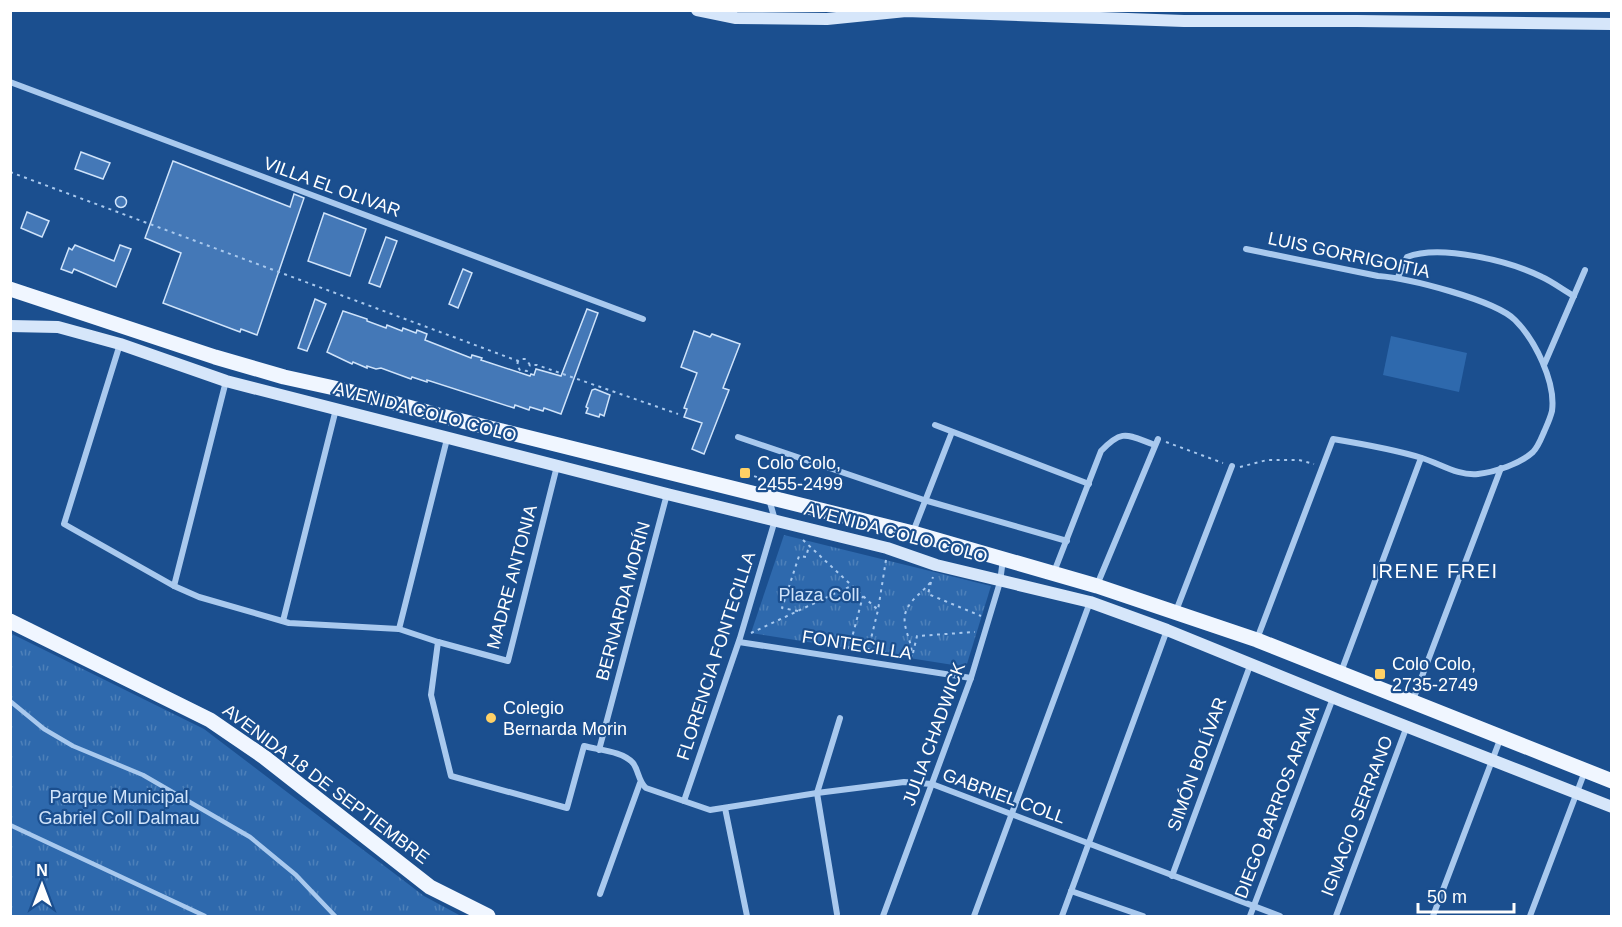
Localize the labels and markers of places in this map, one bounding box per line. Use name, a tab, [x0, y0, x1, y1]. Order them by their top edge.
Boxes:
place label: Colo Colo, 2455-2499	[757, 453, 843, 494]
marker: Colo Colo, 2455-2499	[738, 466, 752, 480]
place label: Colo Colo, 2735-2749	[1392, 654, 1478, 695]
marker: Colo Colo, 2735-2749	[1373, 667, 1387, 681]
place label: Colegio Bernarda Morin	[503, 698, 627, 739]
marker: Colegio Bernarda Morin	[484, 711, 498, 725]

